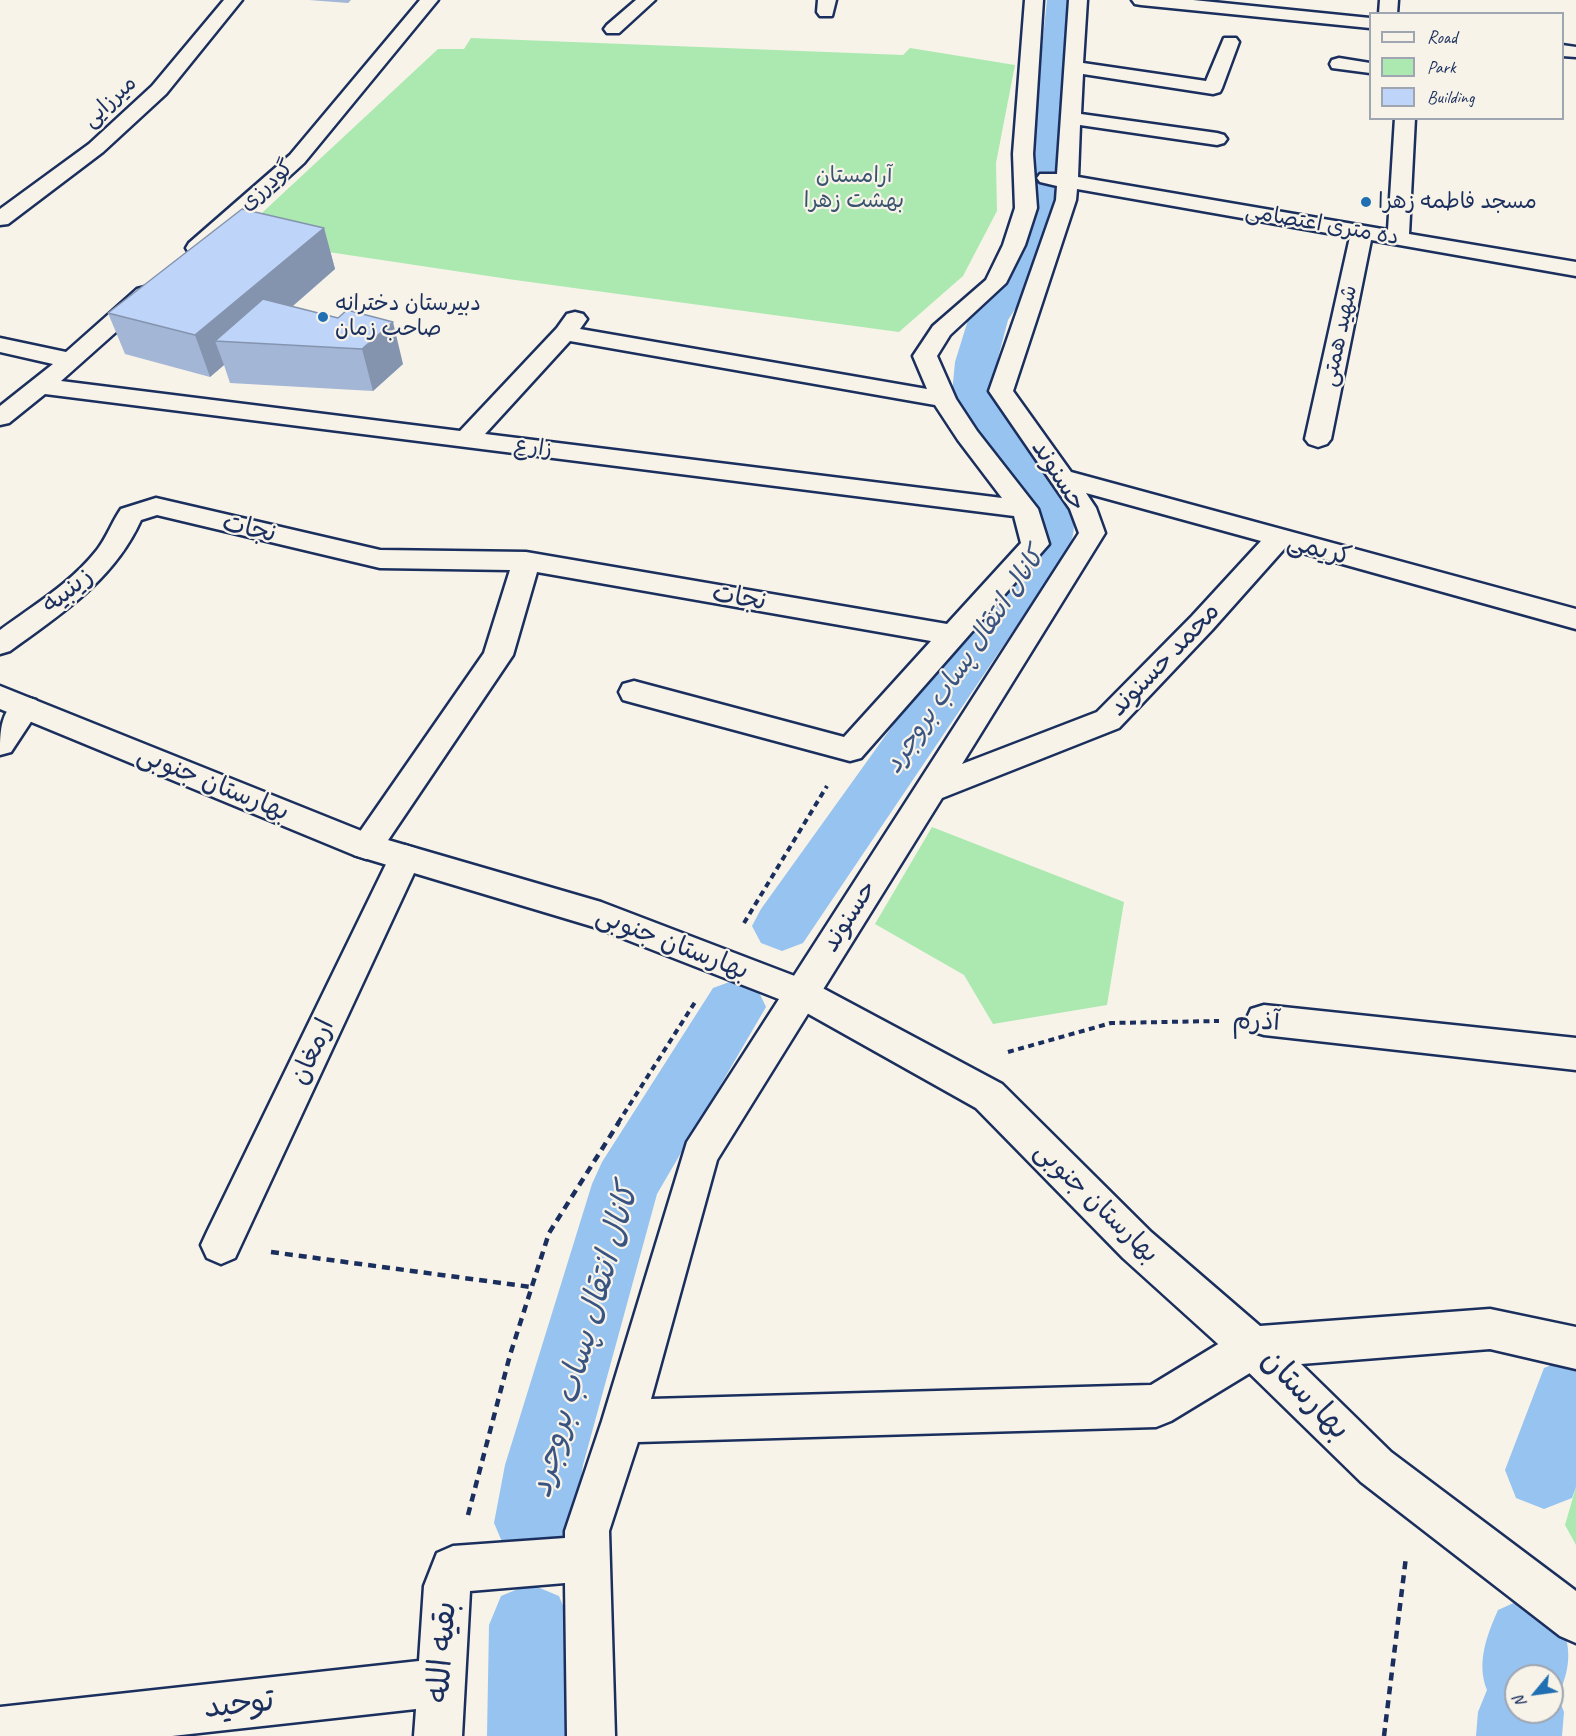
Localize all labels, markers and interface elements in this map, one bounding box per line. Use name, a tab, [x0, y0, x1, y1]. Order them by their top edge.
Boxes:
legend	[1369, 12, 1564, 120]
text: Road	[1427, 26, 1457, 48]
text: Park	[1427, 56, 1456, 78]
street label: میرزایی	[78, 71, 142, 133]
text: Building	[1427, 86, 1474, 108]
street label: گودرزی	[235, 155, 299, 217]
park label: آرامستان بهشت زهرا	[804, 163, 904, 214]
place label: مسجد فاطمه زهرا	[1378, 189, 1537, 215]
marker: مسجد فاطمه زهرا	[1359, 195, 1373, 209]
street label: ده متری اعتصامی	[1243, 199, 1401, 251]
street label: شهید همتی	[1316, 283, 1364, 389]
place label: دبیرستان دخترانه صاحب زمان	[335, 291, 481, 342]
marker: دبیرستان دخترانه صاحب زمان	[316, 310, 330, 324]
street label: زارع	[512, 433, 554, 463]
street label: حسنوند	[1024, 434, 1092, 516]
street label: نجات	[219, 508, 279, 550]
street label: کریمی	[1283, 526, 1355, 574]
water label: کانال انتقال پساب بروجرد	[878, 542, 1052, 780]
street label: زینبیه	[36, 561, 100, 621]
street label: نجات	[709, 578, 769, 618]
street label: محمد حسنوند	[1103, 597, 1227, 723]
street label: بهارستان جنوبی	[133, 739, 293, 829]
street label: حسنوند	[815, 876, 883, 958]
street label: بهارستان جنوبی	[591, 901, 753, 987]
street label: آذرم	[1232, 1006, 1280, 1038]
street label: ارمغان	[284, 1014, 342, 1090]
street label: بهارستان جنوبی	[1027, 1136, 1165, 1270]
water label: کانال انتقال پساب بروجرد	[521, 1180, 649, 1502]
street label: بهارستان	[1252, 1341, 1358, 1449]
street label: بقیه الله	[420, 1600, 466, 1704]
north arrow	[1504, 1664, 1564, 1724]
street label: توحید	[202, 1682, 276, 1728]
text: N	[1509, 1693, 1531, 1711]

